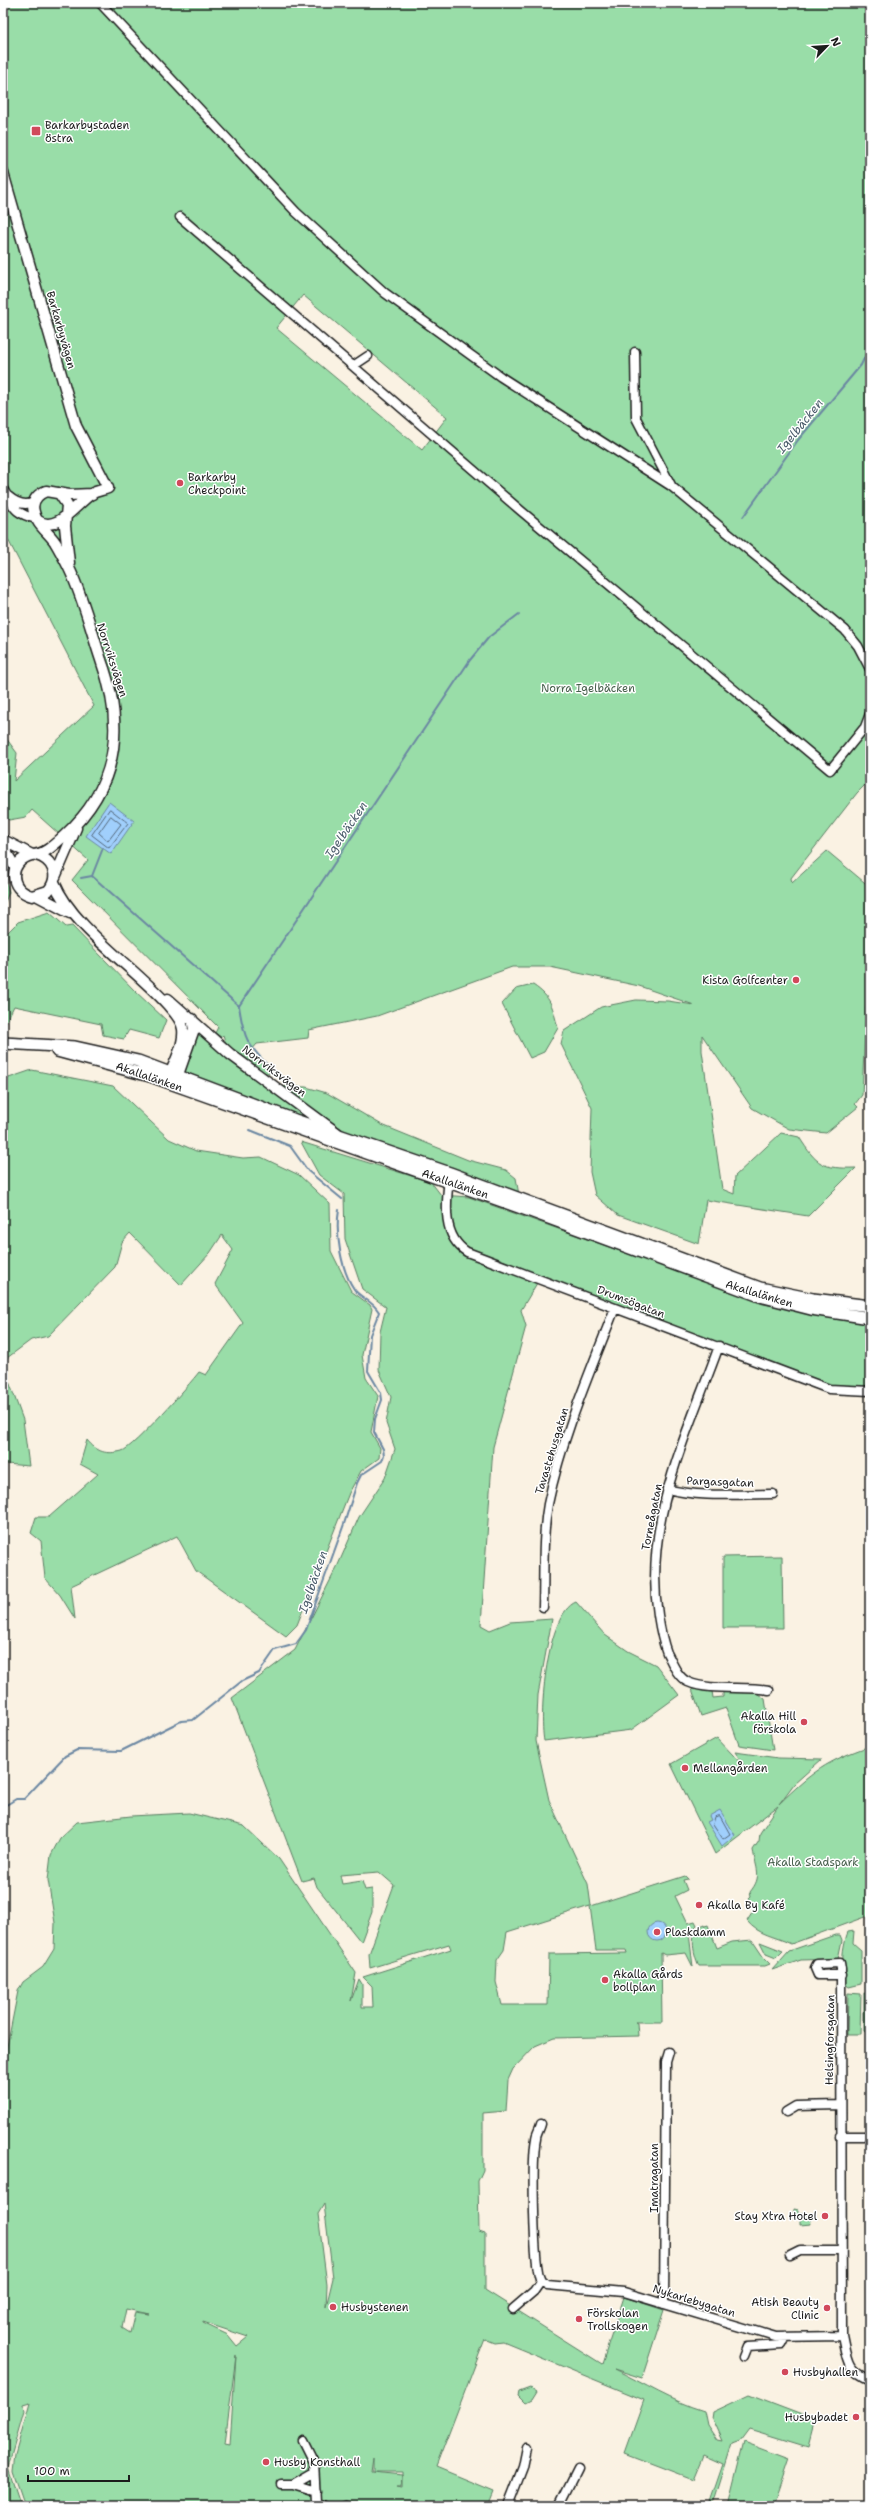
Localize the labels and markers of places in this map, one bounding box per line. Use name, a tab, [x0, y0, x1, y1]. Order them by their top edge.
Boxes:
place label: Barkarbystaden östra	[45, 118, 130, 146]
marker: Barkarbystaden östra	[30, 125, 42, 137]
place label: Barkarby Checkpoint	[188, 470, 246, 498]
marker: Barkarby Checkpoint	[175, 478, 185, 488]
place label: Kista Golfcenter	[702, 973, 788, 988]
marker: Kista Golfcenter	[791, 975, 801, 985]
place label: Akalla Hill förskola	[741, 1709, 797, 1737]
marker: Akalla Hill förskola	[799, 1717, 809, 1727]
place label: Mellangården	[693, 1761, 768, 1776]
marker: Mellangården	[680, 1763, 690, 1773]
place label: Akalla By Kafé	[707, 1898, 785, 1913]
marker: Akalla By Kafé	[694, 1900, 704, 1910]
place label: Plaskdamm	[665, 1925, 726, 1940]
marker: Plaskdamm	[652, 1927, 662, 1937]
place label: Akalla Gårds bollplan	[613, 1967, 683, 1995]
marker: Akalla Gårds bollplan	[600, 1975, 610, 1985]
place label: Stay Xtra Hotel	[734, 2209, 818, 2224]
marker: Stay Xtra Hotel	[820, 2211, 830, 2221]
place label: Atish Beauty Clinic	[751, 2295, 819, 2323]
place label: Husbystenen	[341, 2300, 409, 2315]
marker: Husbystenen	[328, 2302, 338, 2312]
marker: Atish Beauty Clinic	[822, 2303, 832, 2313]
place label: Förskolan Trollskogen	[587, 2306, 648, 2334]
marker: Förskolan Trollskogen	[574, 2314, 584, 2324]
place label: Husbyhallen	[793, 2365, 858, 2380]
marker: Husbyhallen	[780, 2367, 790, 2377]
place label: Husbybadet	[785, 2410, 848, 2425]
marker: Husbybadet	[851, 2412, 861, 2422]
place label: Husby Konsthall	[274, 2455, 361, 2470]
marker: Husby Konsthall	[261, 2457, 271, 2467]

